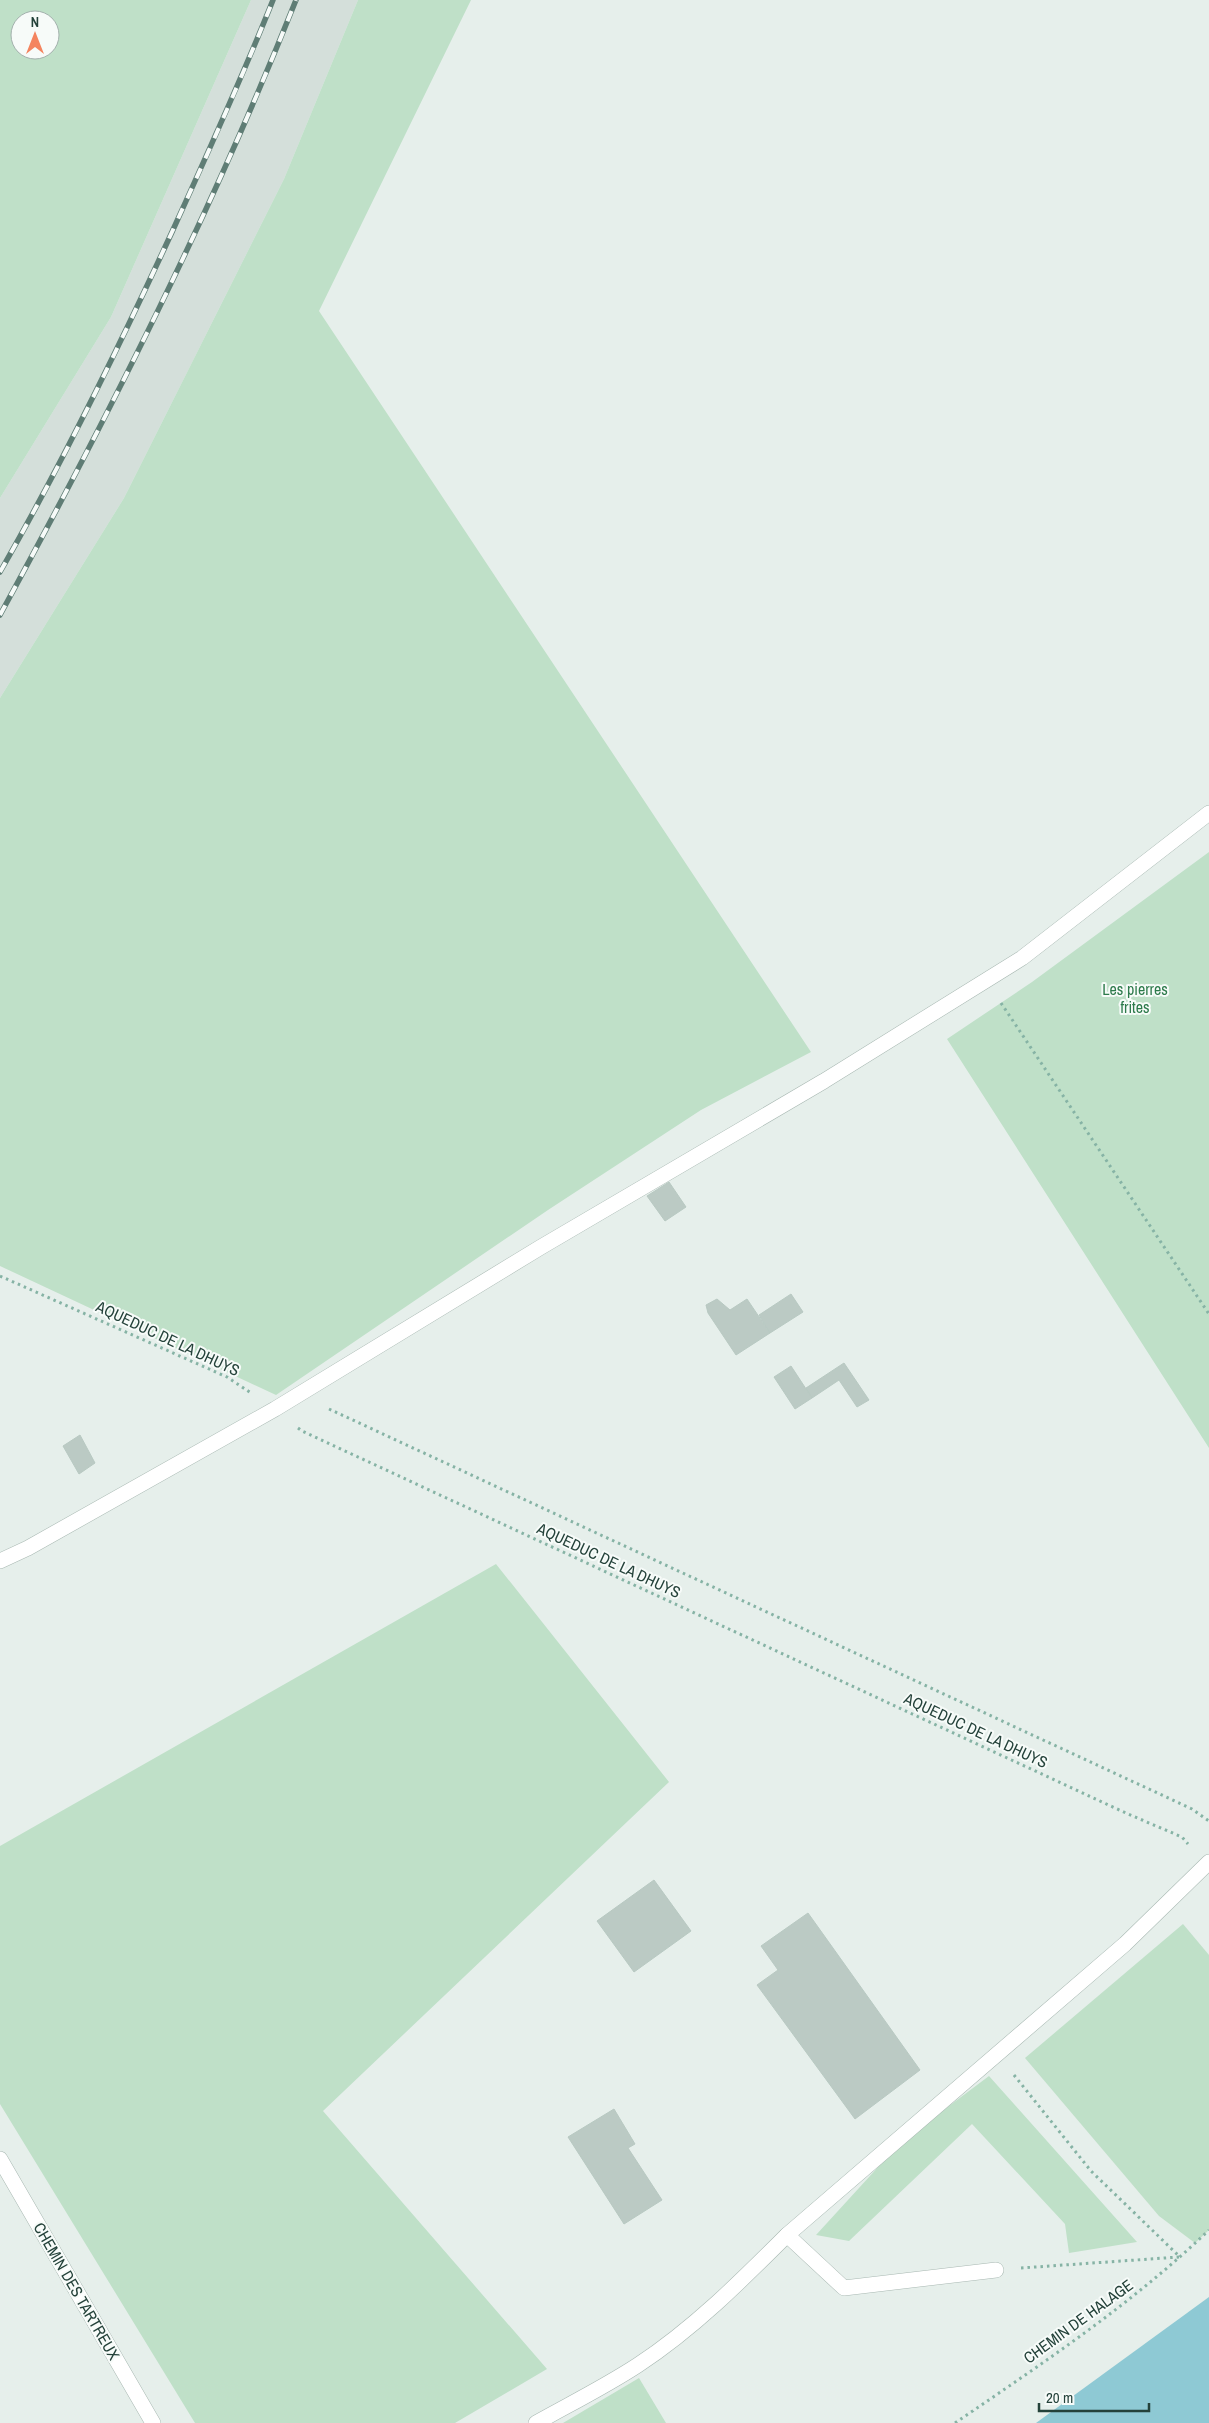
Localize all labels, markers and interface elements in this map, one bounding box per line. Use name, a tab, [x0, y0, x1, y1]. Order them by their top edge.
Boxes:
north arrow	[10, 10, 60, 60]
text: N	[31, 13, 39, 31]
park label: Les pierres frites	[1102, 978, 1168, 1018]
street label: AQUEDUC DE LA DHUYS	[92, 1295, 244, 1381]
street label: AQUEDUC DE LA DHUYS	[533, 1517, 685, 1603]
street label: AQUEDUC DE LA DHUYS	[900, 1687, 1052, 1773]
street label: CHEMIN DES TARTREUX	[29, 2218, 125, 2364]
street label: CHEMIN DE HALAGE	[1019, 2274, 1137, 2368]
scale bar	[1039, 2380, 1149, 2412]
text: 20 m	[1046, 2387, 1073, 2408]

